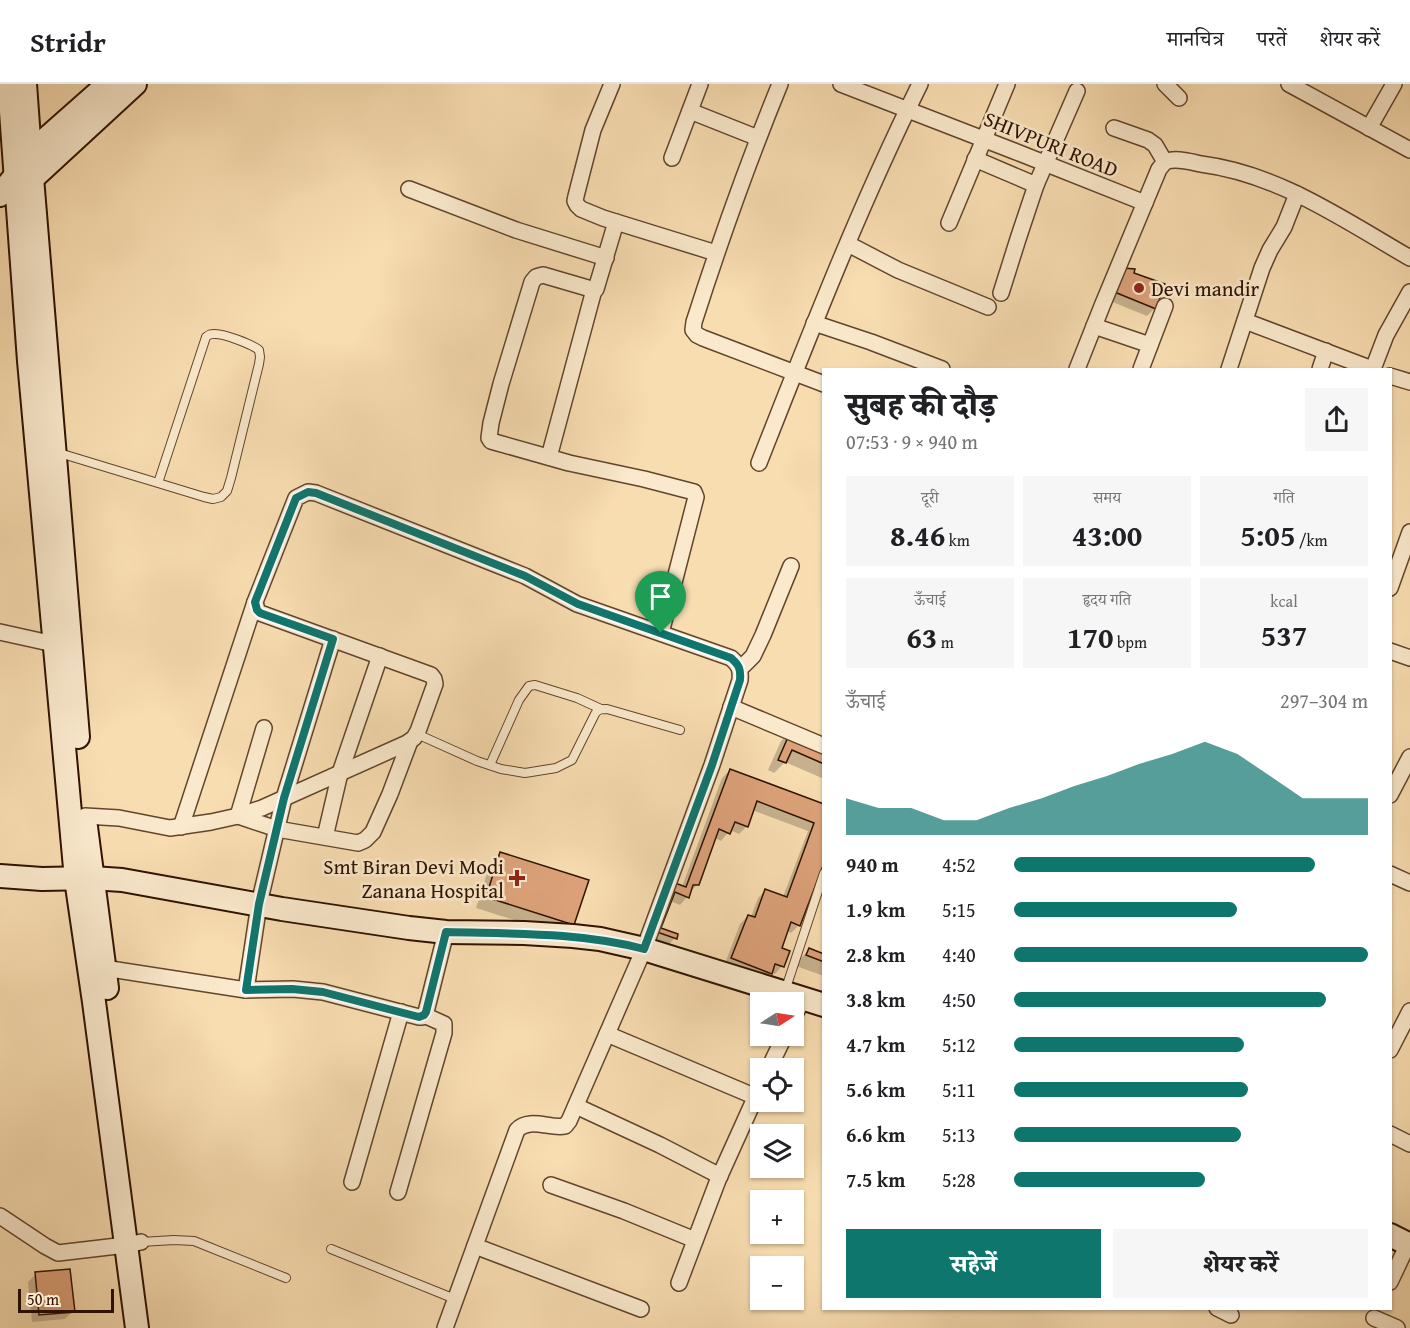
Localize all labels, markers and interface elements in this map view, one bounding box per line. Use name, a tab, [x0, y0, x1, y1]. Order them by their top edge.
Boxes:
text: Stridr	[30, 21, 106, 62]
text: मानचित्र	[1167, 23, 1224, 54]
text: परतें	[1257, 23, 1287, 54]
text: शेयर करें	[1320, 23, 1380, 54]
street label: SHIVPURI ROAD	[979, 103, 1123, 185]
place label: Devi mandir	[1151, 273, 1260, 304]
marker: Devi mandir	[1132, 281, 1146, 295]
text: सुबह की दौड़	[846, 380, 996, 428]
button: share	[1305, 388, 1368, 451]
text: 07:53 · 9 × 940 m	[846, 427, 978, 456]
text: दूरी	[921, 485, 939, 509]
text: समय	[1093, 485, 1121, 509]
text: गति	[1274, 485, 1294, 509]
text: 8.46	[890, 513, 945, 557]
text: 43:00	[1072, 513, 1142, 557]
text: 5:05	[1240, 513, 1295, 557]
text: km	[945, 528, 970, 552]
text: /km	[1295, 528, 1328, 552]
pin	[635, 571, 686, 633]
icon: arrive	[644, 580, 677, 613]
text: ऊँचाई	[914, 587, 946, 611]
text: हृदय गति	[1083, 587, 1131, 611]
text: kcal	[1270, 589, 1298, 613]
text: 537	[1261, 613, 1307, 657]
text: 63	[906, 615, 937, 659]
text: 170	[1067, 615, 1114, 659]
text: m	[937, 630, 954, 654]
text: bpm	[1114, 630, 1147, 654]
text: ऊँचाई	[846, 686, 885, 715]
text: 297–304 m	[1280, 686, 1368, 715]
text: 940 m	[846, 850, 899, 879]
text: 4:52	[942, 850, 976, 879]
place label: Smt Biran Devi Modi Zanana Hospital	[323, 851, 504, 906]
marker: Smt Biran Devi Modi Zanana Hospital	[508, 869, 526, 887]
text: 1.9 km	[846, 895, 905, 924]
text: 5:15	[942, 895, 976, 924]
text: 2.8 km	[846, 940, 905, 969]
text: 4:40	[942, 940, 976, 969]
text: 3.8 km	[846, 985, 905, 1014]
text: 4:50	[942, 985, 976, 1014]
north arrow	[750, 992, 804, 1046]
map controls	[750, 992, 804, 1310]
text: 4.7 km	[846, 1030, 905, 1059]
text: 5:12	[942, 1030, 976, 1059]
button: locate	[750, 1058, 804, 1112]
text: 5.6 km	[846, 1075, 905, 1104]
text: 5:11	[942, 1075, 976, 1104]
text: 6.6 km	[846, 1120, 905, 1149]
text: 5:13	[942, 1120, 976, 1149]
button: layers	[750, 1124, 804, 1178]
text: 7.5 km	[846, 1165, 905, 1194]
text: 5:28	[942, 1165, 976, 1194]
button: +	[750, 1190, 804, 1244]
button: सहेजें	[846, 1229, 1101, 1298]
button: शेयर करें	[1113, 1229, 1368, 1298]
button: −	[750, 1256, 804, 1310]
scale bar	[18, 1286, 114, 1314]
text: 50 m	[27, 1287, 59, 1311]

